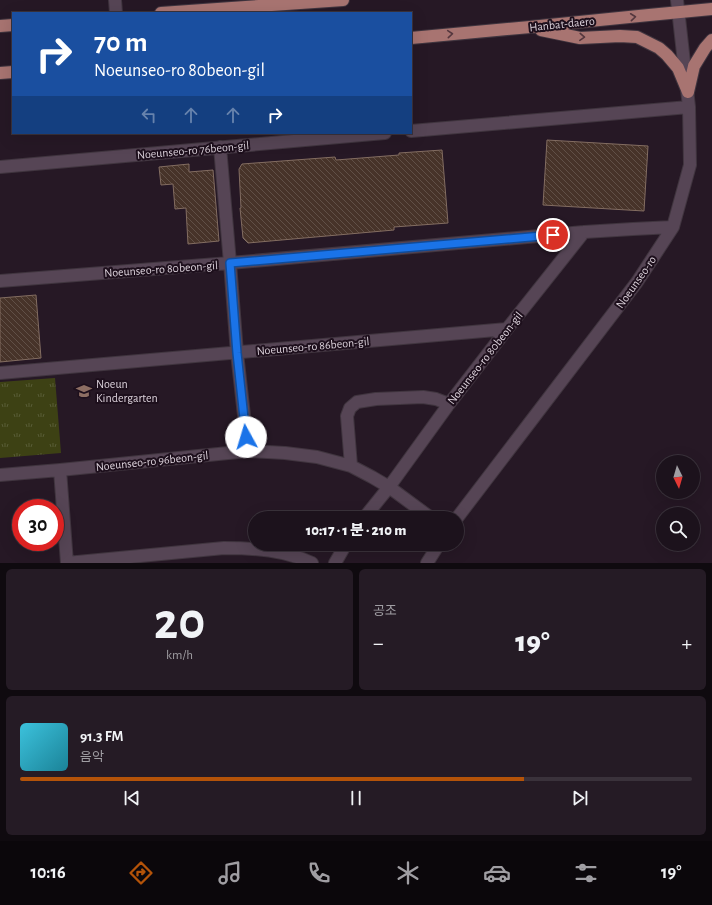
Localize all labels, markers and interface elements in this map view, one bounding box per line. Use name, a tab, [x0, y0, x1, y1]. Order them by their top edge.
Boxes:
one-way arrow	[629, 12, 636, 21]
street label: Hanbat-daero	[529, 15, 595, 33]
icon: right	[28, 28, 80, 80]
text: 70 m	[94, 29, 148, 57]
one-way arrow	[447, 30, 453, 39]
one-way arrow	[579, 33, 585, 41]
text: Noeunseo-ro 80beon-gil	[94, 62, 265, 80]
icon: left	[138, 104, 160, 126]
icon: ahead	[180, 104, 202, 126]
icon: ahead	[222, 104, 244, 126]
icon: right	[264, 104, 286, 126]
street label: Noeunseo-ro 76beon-gil	[136, 139, 250, 161]
pin	[536, 218, 570, 252]
icon: arrive	[542, 224, 564, 246]
street label: Noeunseo-ro	[614, 254, 658, 310]
street label: Noeunseo-ro 80beon-gil	[104, 259, 218, 279]
street label: Noeunseo-ro 80beon-gil	[445, 309, 525, 407]
street label: Noeunseo-ro 86beon-gil	[256, 335, 370, 357]
place label: Noeun Kindergarten	[96, 378, 158, 404]
school or university icon: Noeun Kindergarten	[75, 382, 93, 400]
position arrow	[225, 416, 267, 458]
street label: Noeunseo-ro 96beon-gil	[95, 449, 209, 473]
north arrow	[656, 455, 700, 499]
map controls	[656, 455, 700, 551]
speed limit sign: 30	[12, 499, 64, 551]
button: search	[656, 507, 700, 551]
text: 10:17 · 1 분 · 210 m	[306, 523, 406, 538]
text: 20	[154, 596, 205, 648]
text: 공조	[373, 605, 397, 618]
text: 19°	[515, 627, 550, 657]
text: −	[373, 632, 384, 654]
text: +	[681, 632, 692, 654]
text: km/h	[166, 649, 193, 662]
text: 91.3 FM	[80, 729, 123, 744]
text: 음악	[80, 751, 104, 764]
icon: previous	[121, 787, 143, 809]
icon: pause	[345, 787, 367, 809]
icon: next	[569, 787, 591, 809]
icon: directions	[127, 859, 155, 887]
icon: music	[216, 859, 244, 887]
icon: phone	[305, 859, 333, 887]
icon: climate	[394, 859, 422, 887]
icon: car	[483, 859, 511, 887]
icon: filters	[572, 859, 600, 887]
text: 10:16	[31, 864, 66, 882]
text: 19°	[661, 864, 681, 882]

